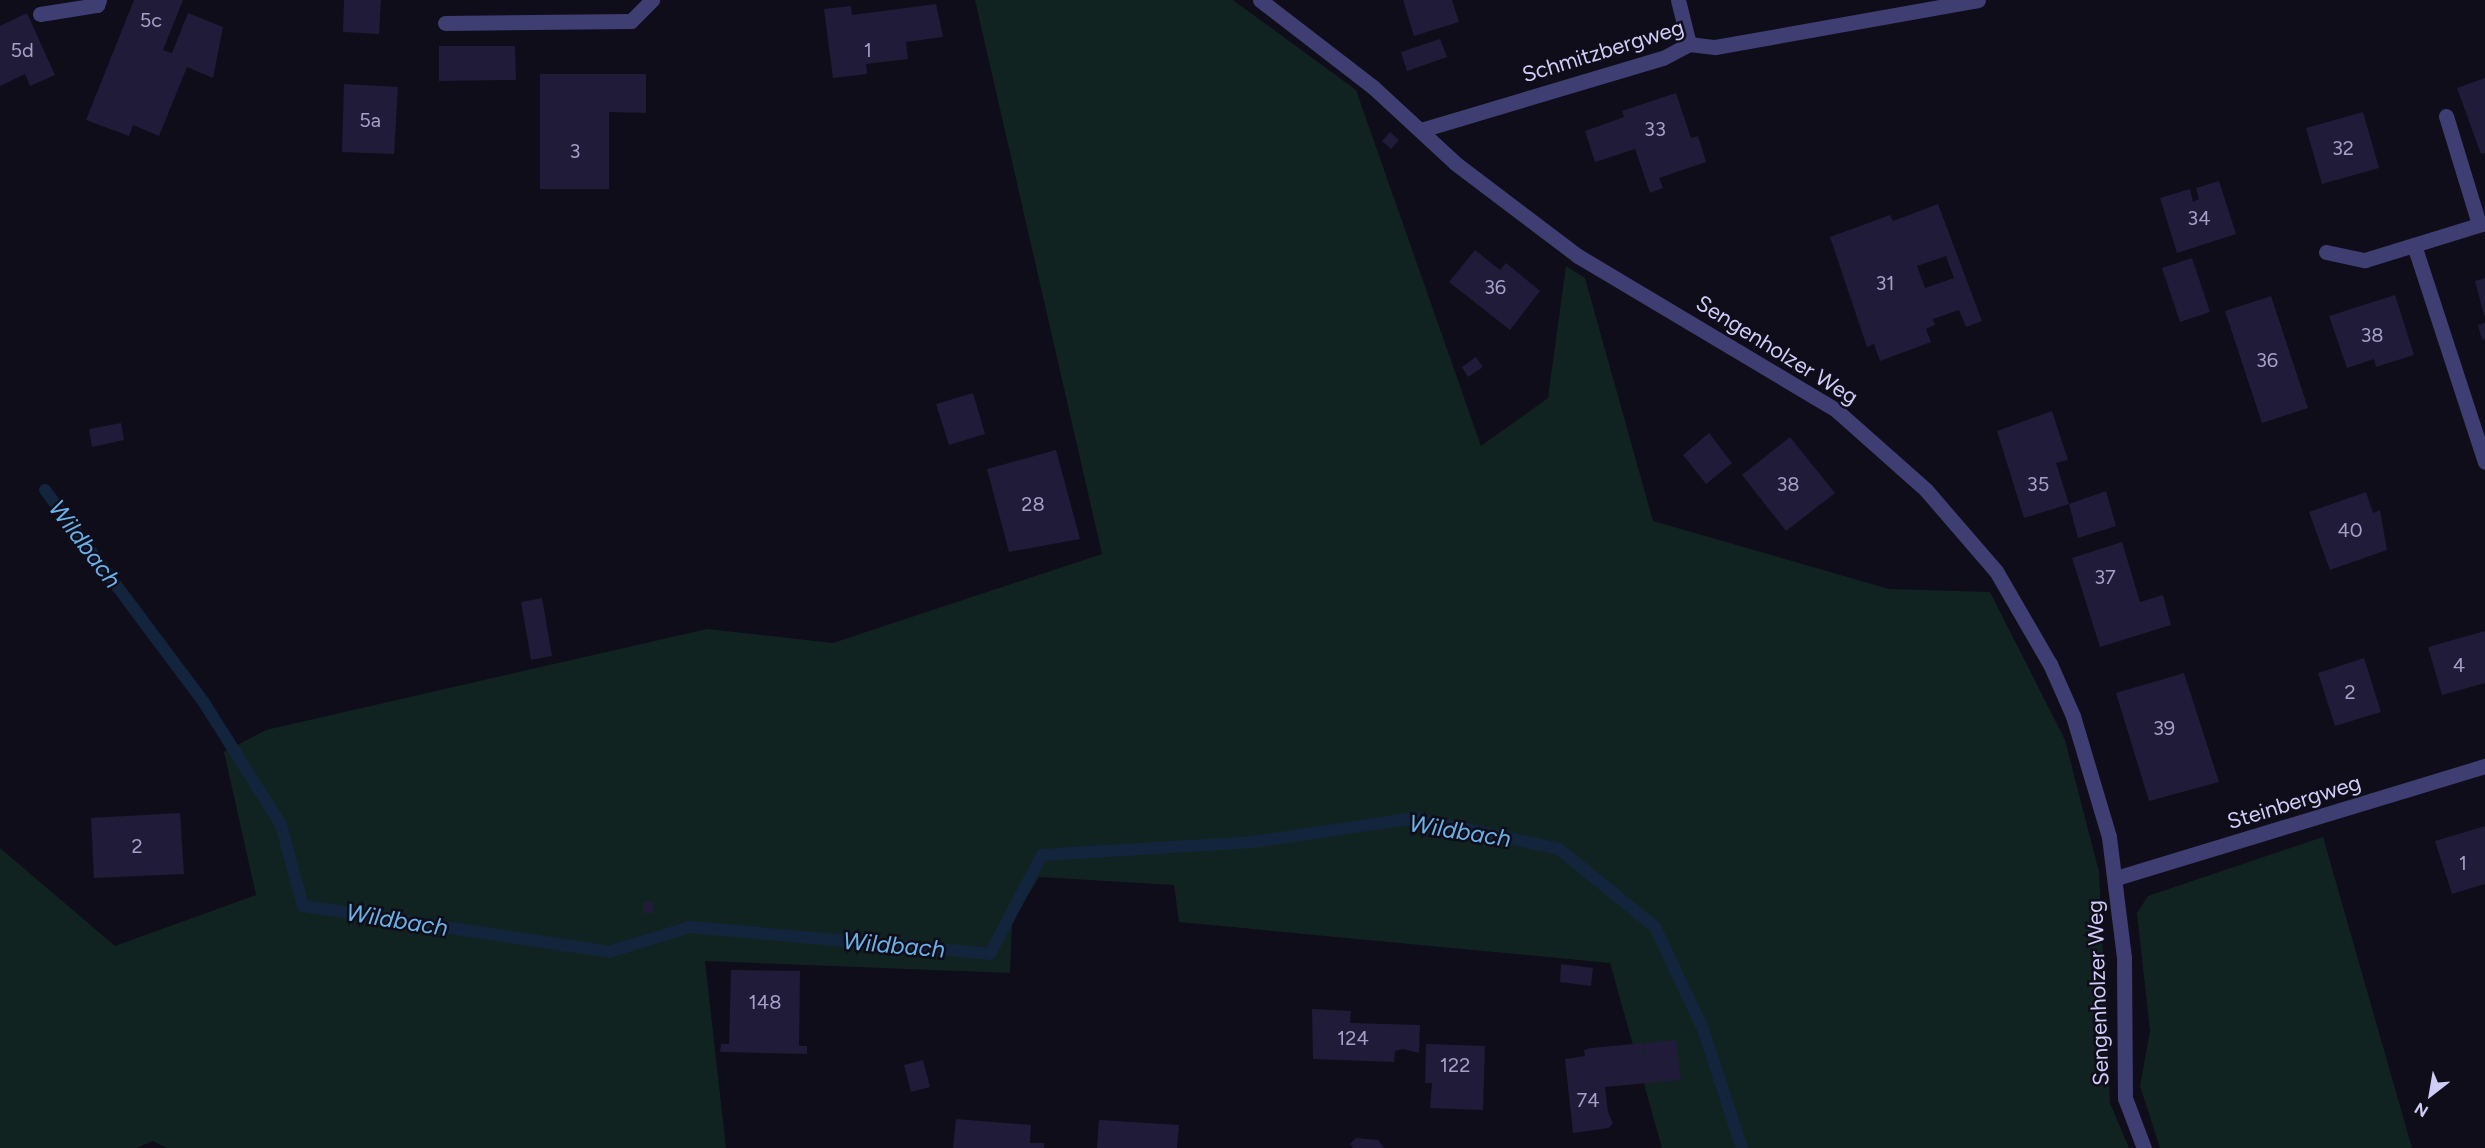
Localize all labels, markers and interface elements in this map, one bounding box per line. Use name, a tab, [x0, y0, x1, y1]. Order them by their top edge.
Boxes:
house number: 5c	[140, 8, 162, 32]
street label: Schmitzbergweg	[1519, 14, 1687, 88]
house number: 5d	[10, 38, 34, 62]
house number: 1	[864, 38, 872, 62]
house number: 5a	[359, 108, 381, 132]
house number: 33	[1644, 117, 1666, 141]
house number: 32	[2332, 136, 2354, 160]
house number: 3	[570, 139, 580, 163]
house number: 34	[2187, 206, 2211, 230]
house number: 31	[1875, 271, 1895, 295]
house number: 36	[1484, 275, 1506, 299]
street label: Sengenholzer Weg	[1691, 290, 1863, 410]
house number: 38	[2360, 323, 2384, 347]
house number: 36	[2256, 348, 2278, 372]
house number: 38	[1776, 472, 1800, 496]
house number: 35	[2027, 472, 2049, 496]
house number: 28	[1021, 492, 1045, 516]
water label: Wildbach	[43, 494, 127, 594]
house number: 40	[2337, 518, 2363, 542]
house number: 37	[2094, 565, 2116, 589]
house number: 4	[2453, 653, 2465, 677]
house number: 2	[2344, 680, 2356, 704]
house number: 39	[2153, 716, 2175, 740]
street label: Steinbergweg	[2224, 769, 2364, 835]
water label: Wildbach	[1407, 809, 1513, 853]
house number: 2	[131, 834, 143, 858]
house number: 1	[2459, 851, 2467, 875]
water label: Wildbach	[344, 898, 450, 942]
street label: Sengenholzer Weg	[2082, 900, 2114, 1086]
water label: Wildbach	[842, 926, 946, 964]
house number: 148	[749, 990, 781, 1014]
house number: 124	[1337, 1026, 1369, 1050]
house number: 122	[1440, 1053, 1470, 1077]
north arrow	[2401, 1064, 2461, 1124]
house number: 74	[1576, 1088, 1600, 1112]
text: N	[2411, 1099, 2432, 1121]

